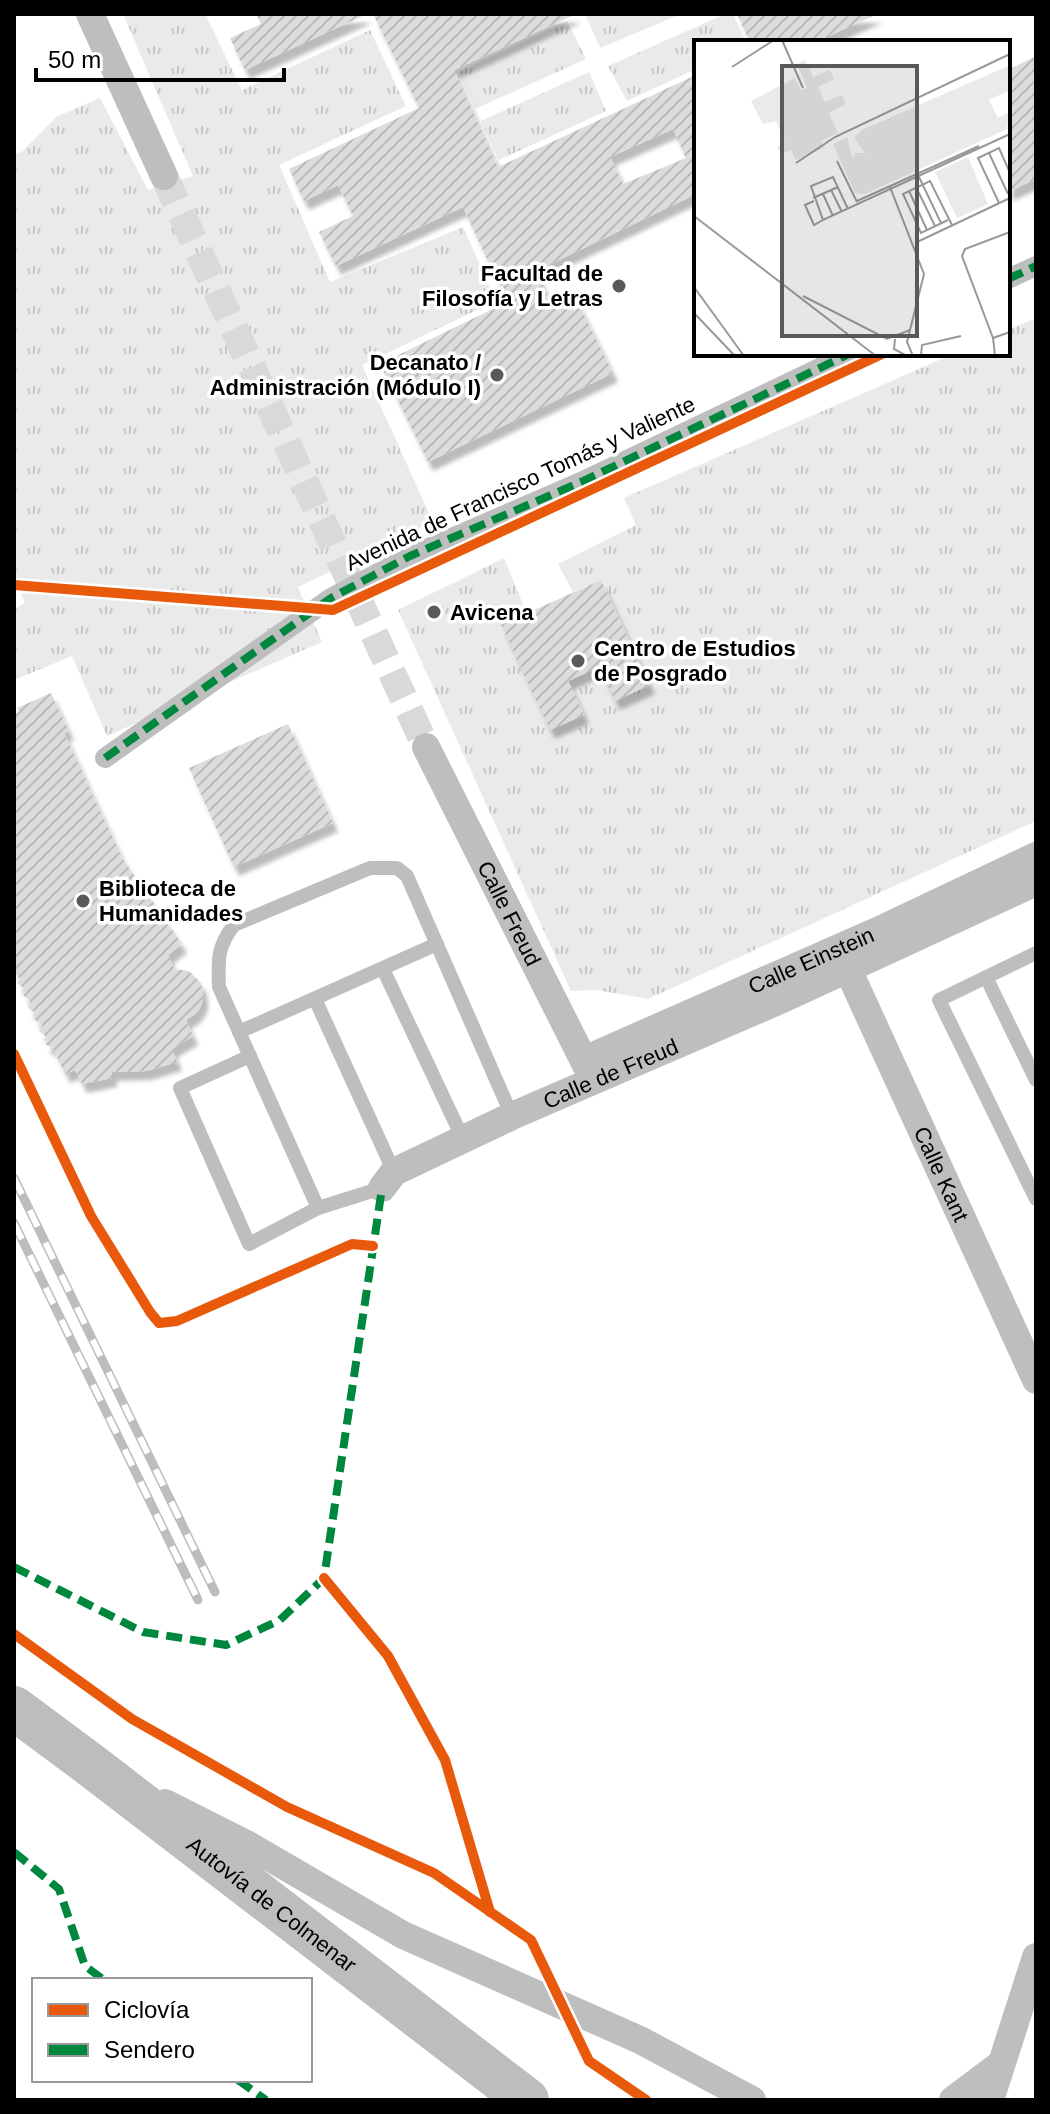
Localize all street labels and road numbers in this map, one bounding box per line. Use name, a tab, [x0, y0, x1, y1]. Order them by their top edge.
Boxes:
street label: Avenida de Francisco Tomás y Valiente	[341, 391, 699, 576]
street label: Calle Freud	[472, 857, 546, 970]
street label: Calle Einstein	[745, 922, 878, 999]
street label: Calle de Freud	[540, 1034, 682, 1114]
street label: Calle Kant	[909, 1123, 974, 1225]
street label: Autovía de Colmenar	[182, 1832, 361, 1977]

